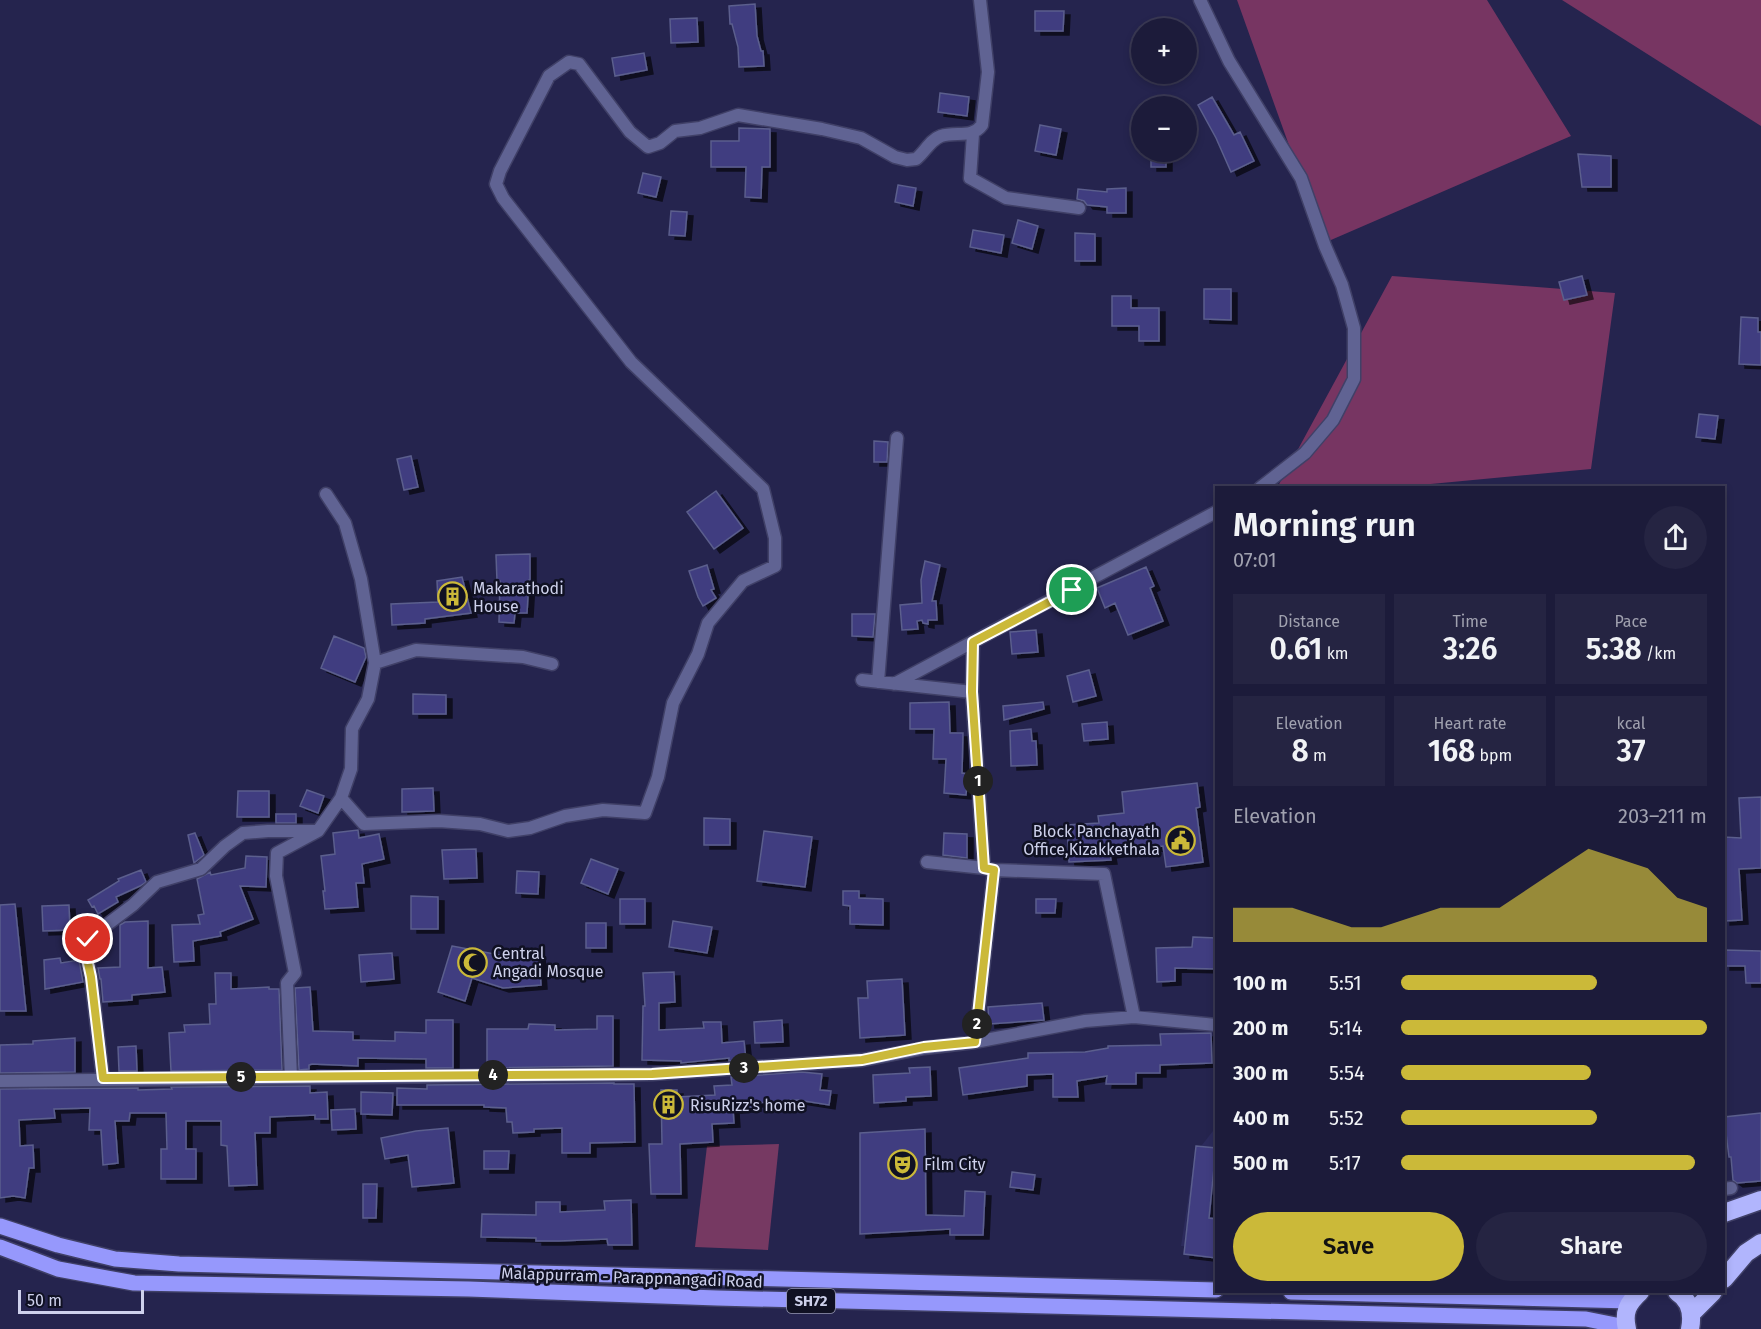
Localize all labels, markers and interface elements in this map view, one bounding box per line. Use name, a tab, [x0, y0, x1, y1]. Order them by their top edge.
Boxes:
map controls	[1131, 18, 1197, 162]
button: +	[1131, 18, 1197, 84]
button: −	[1131, 96, 1197, 162]
text: Morning run	[1233, 505, 1416, 545]
button: share	[1644, 506, 1707, 569]
text: 07:01	[1233, 548, 1277, 572]
pin	[1046, 564, 1097, 615]
icon: arrive	[1055, 573, 1088, 606]
place label: Makarathodi House	[473, 579, 564, 616]
building icon: Makarathodi House	[436, 581, 468, 613]
text: Distance	[1278, 612, 1340, 631]
text: Time	[1452, 612, 1488, 631]
text: Pace	[1614, 612, 1648, 631]
text: 0.61	[1269, 631, 1322, 667]
text: 3:26	[1443, 631, 1497, 667]
text: 5:38	[1586, 631, 1642, 667]
text: km	[1322, 644, 1349, 663]
text: /km	[1642, 644, 1676, 663]
text: Elevation	[1275, 714, 1343, 733]
text: Heart rate	[1434, 714, 1506, 733]
text: kcal	[1617, 714, 1645, 733]
text: 8	[1291, 733, 1309, 769]
text: 168	[1428, 733, 1475, 769]
text: 37	[1616, 733, 1646, 769]
text: m	[1309, 746, 1327, 765]
text: bpm	[1475, 746, 1512, 765]
pin: 1	[963, 766, 993, 796]
text: 1	[974, 771, 982, 790]
text: Elevation	[1233, 804, 1317, 828]
text: 203–211 m	[1618, 804, 1707, 828]
place label: Block Panchayath Office,Kizakkethala	[1023, 822, 1160, 859]
public building icon: Block Panchayath Office,Kizakkethala	[1165, 824, 1197, 856]
pin	[62, 913, 113, 964]
icon: check	[71, 922, 104, 955]
place label: Central Angadi Mosque	[493, 944, 603, 981]
mosque icon: Central Angadi Mosque	[456, 946, 488, 978]
text: 100 m	[1233, 971, 1287, 995]
text: 5:51	[1329, 971, 1362, 995]
pin: 2	[962, 1009, 992, 1039]
text: 2	[973, 1014, 981, 1033]
text: 200 m	[1233, 1016, 1288, 1040]
text: 5:14	[1329, 1016, 1362, 1040]
pin: 3	[729, 1053, 759, 1083]
text: 3	[740, 1058, 748, 1077]
pin: 4	[478, 1060, 508, 1090]
text: 300 m	[1233, 1061, 1288, 1085]
text: 5:54	[1329, 1061, 1365, 1085]
pin: 5	[226, 1062, 256, 1092]
text: 4	[488, 1065, 498, 1084]
text: 5	[237, 1067, 245, 1086]
building icon: RisuRizz's home	[653, 1089, 685, 1121]
place label: RisuRizz's home	[690, 1096, 805, 1115]
text: 400 m	[1233, 1106, 1289, 1130]
text: 5:52	[1329, 1106, 1364, 1130]
theatre icon: Film City	[887, 1148, 919, 1180]
text: 500 m	[1233, 1151, 1289, 1175]
text: 5:17	[1329, 1151, 1361, 1175]
place label: Film City	[924, 1155, 986, 1174]
button: Save	[1233, 1212, 1464, 1281]
button: Share	[1476, 1212, 1707, 1281]
street label: Malappurram - Parappnangadi Road	[501, 1263, 763, 1292]
scale bar	[18, 1287, 144, 1314]
road number: SH72	[787, 1289, 835, 1313]
text: 50 m	[27, 1291, 62, 1310]

